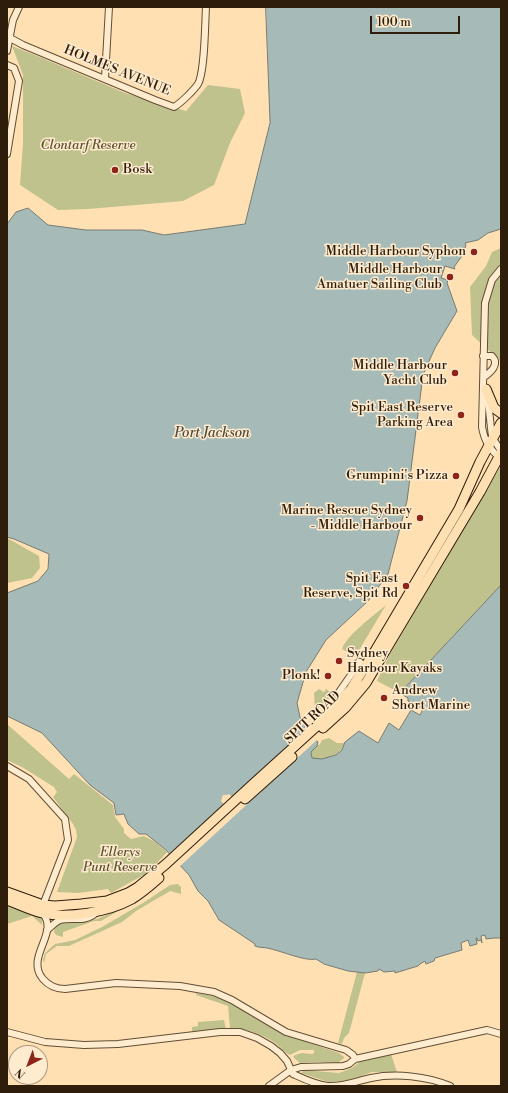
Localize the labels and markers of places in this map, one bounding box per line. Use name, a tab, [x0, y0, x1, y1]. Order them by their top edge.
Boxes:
place label: Bosk	[123, 162, 152, 178]
marker: Bosk	[110, 165, 120, 175]
place label: Middle Harbour Syphon	[326, 244, 466, 260]
marker: Middle Harbour Syphon	[469, 247, 479, 257]
place label: Middle Harbour Amatuer Sailing Club	[317, 262, 442, 293]
marker: Middle Harbour Amatuer Sailing Club	[445, 272, 455, 282]
place label: Middle Harbour Yacht Club	[353, 358, 447, 389]
marker: Middle Harbour Yacht Club	[450, 368, 460, 378]
place label: Spit East Reserve Parking Area	[351, 400, 453, 431]
marker: Spit East Reserve Parking Area	[456, 410, 466, 420]
place label: Grumpini's Pizza	[346, 468, 448, 484]
marker: Grumpini's Pizza	[451, 471, 461, 481]
place label: Marine Rescue Sydney - Middle Harbour	[281, 503, 412, 534]
marker: Marine Rescue Sydney - Middle Harbour	[415, 513, 425, 523]
place label: Spit East Reserve, Spit Rd	[303, 571, 398, 602]
marker: Spit East Reserve, Spit Rd	[401, 581, 411, 591]
place label: Sydney Harbour Kayaks	[347, 646, 442, 677]
marker: Sydney Harbour Kayaks	[334, 656, 344, 666]
place label: Plonk!	[282, 668, 320, 684]
marker: Plonk!	[323, 671, 333, 681]
place label: Andrew Short Marine	[392, 683, 470, 714]
marker: Andrew Short Marine	[379, 693, 389, 703]

